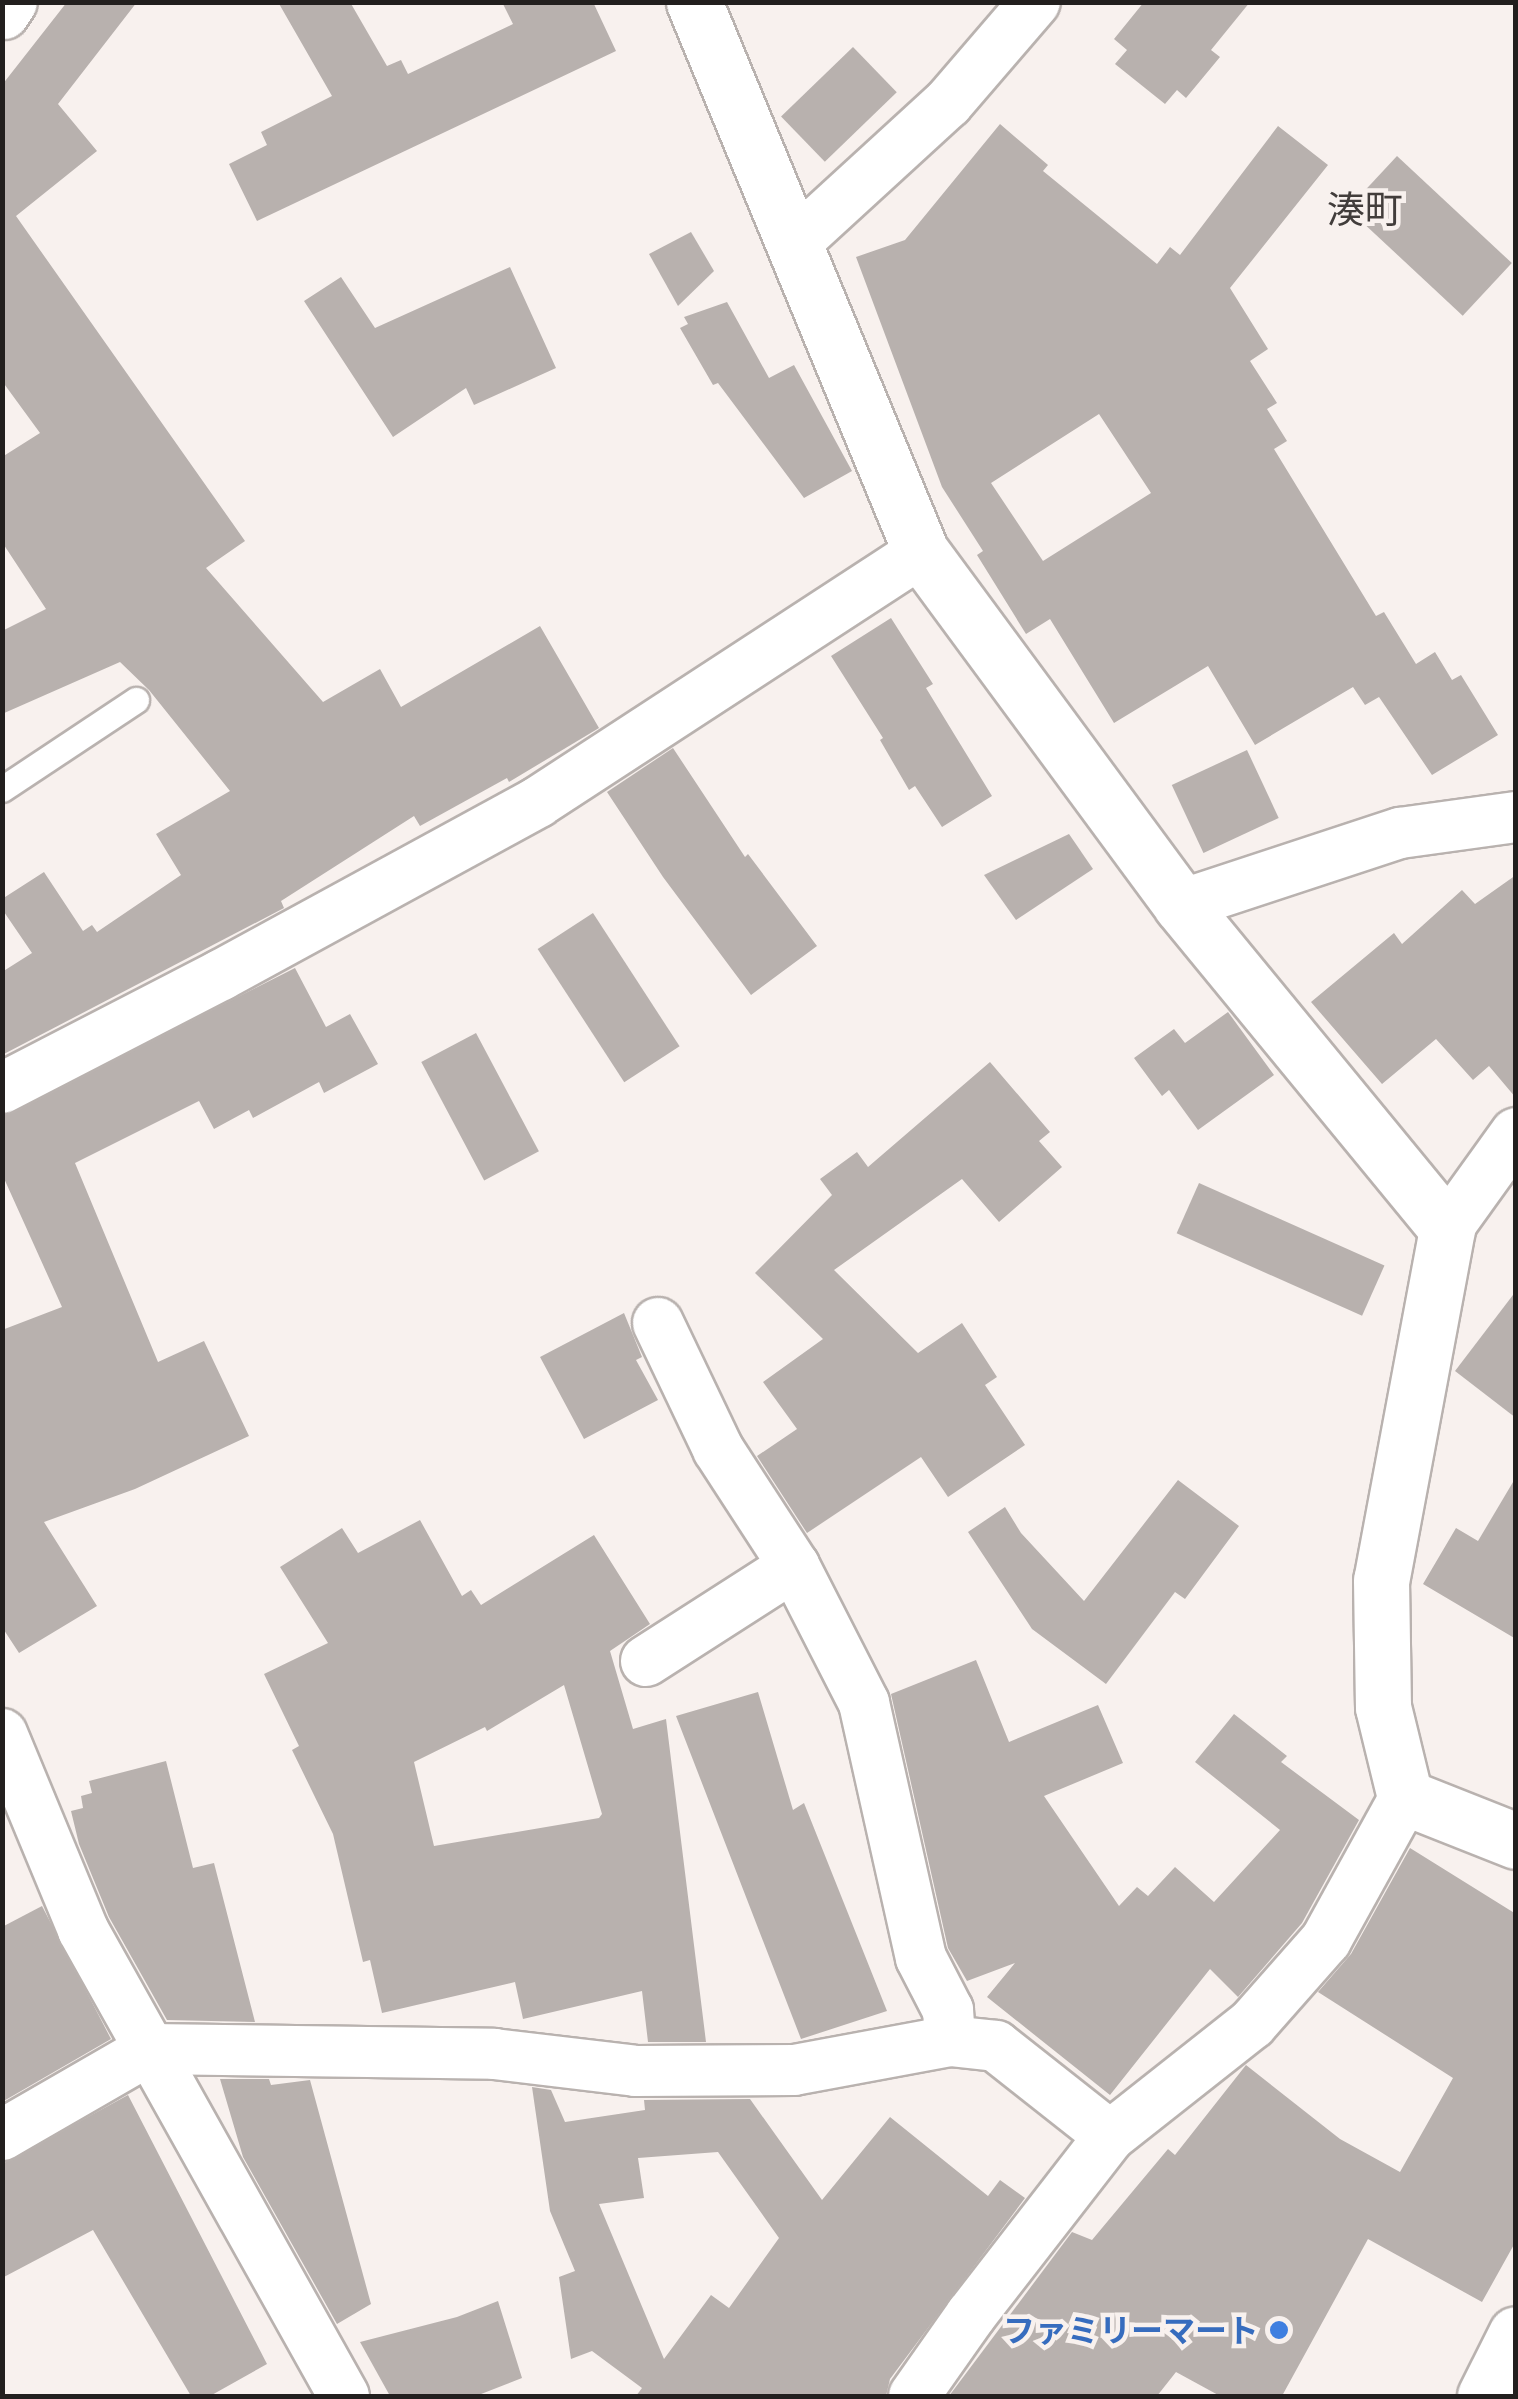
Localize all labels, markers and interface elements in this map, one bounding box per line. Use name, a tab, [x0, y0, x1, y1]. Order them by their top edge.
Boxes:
district label: 湊町	[1327, 186, 1403, 232]
place label: ファミリーマート	[1003, 2311, 1259, 2349]
marker: ファミリーマート	[1268, 2319, 1290, 2341]

